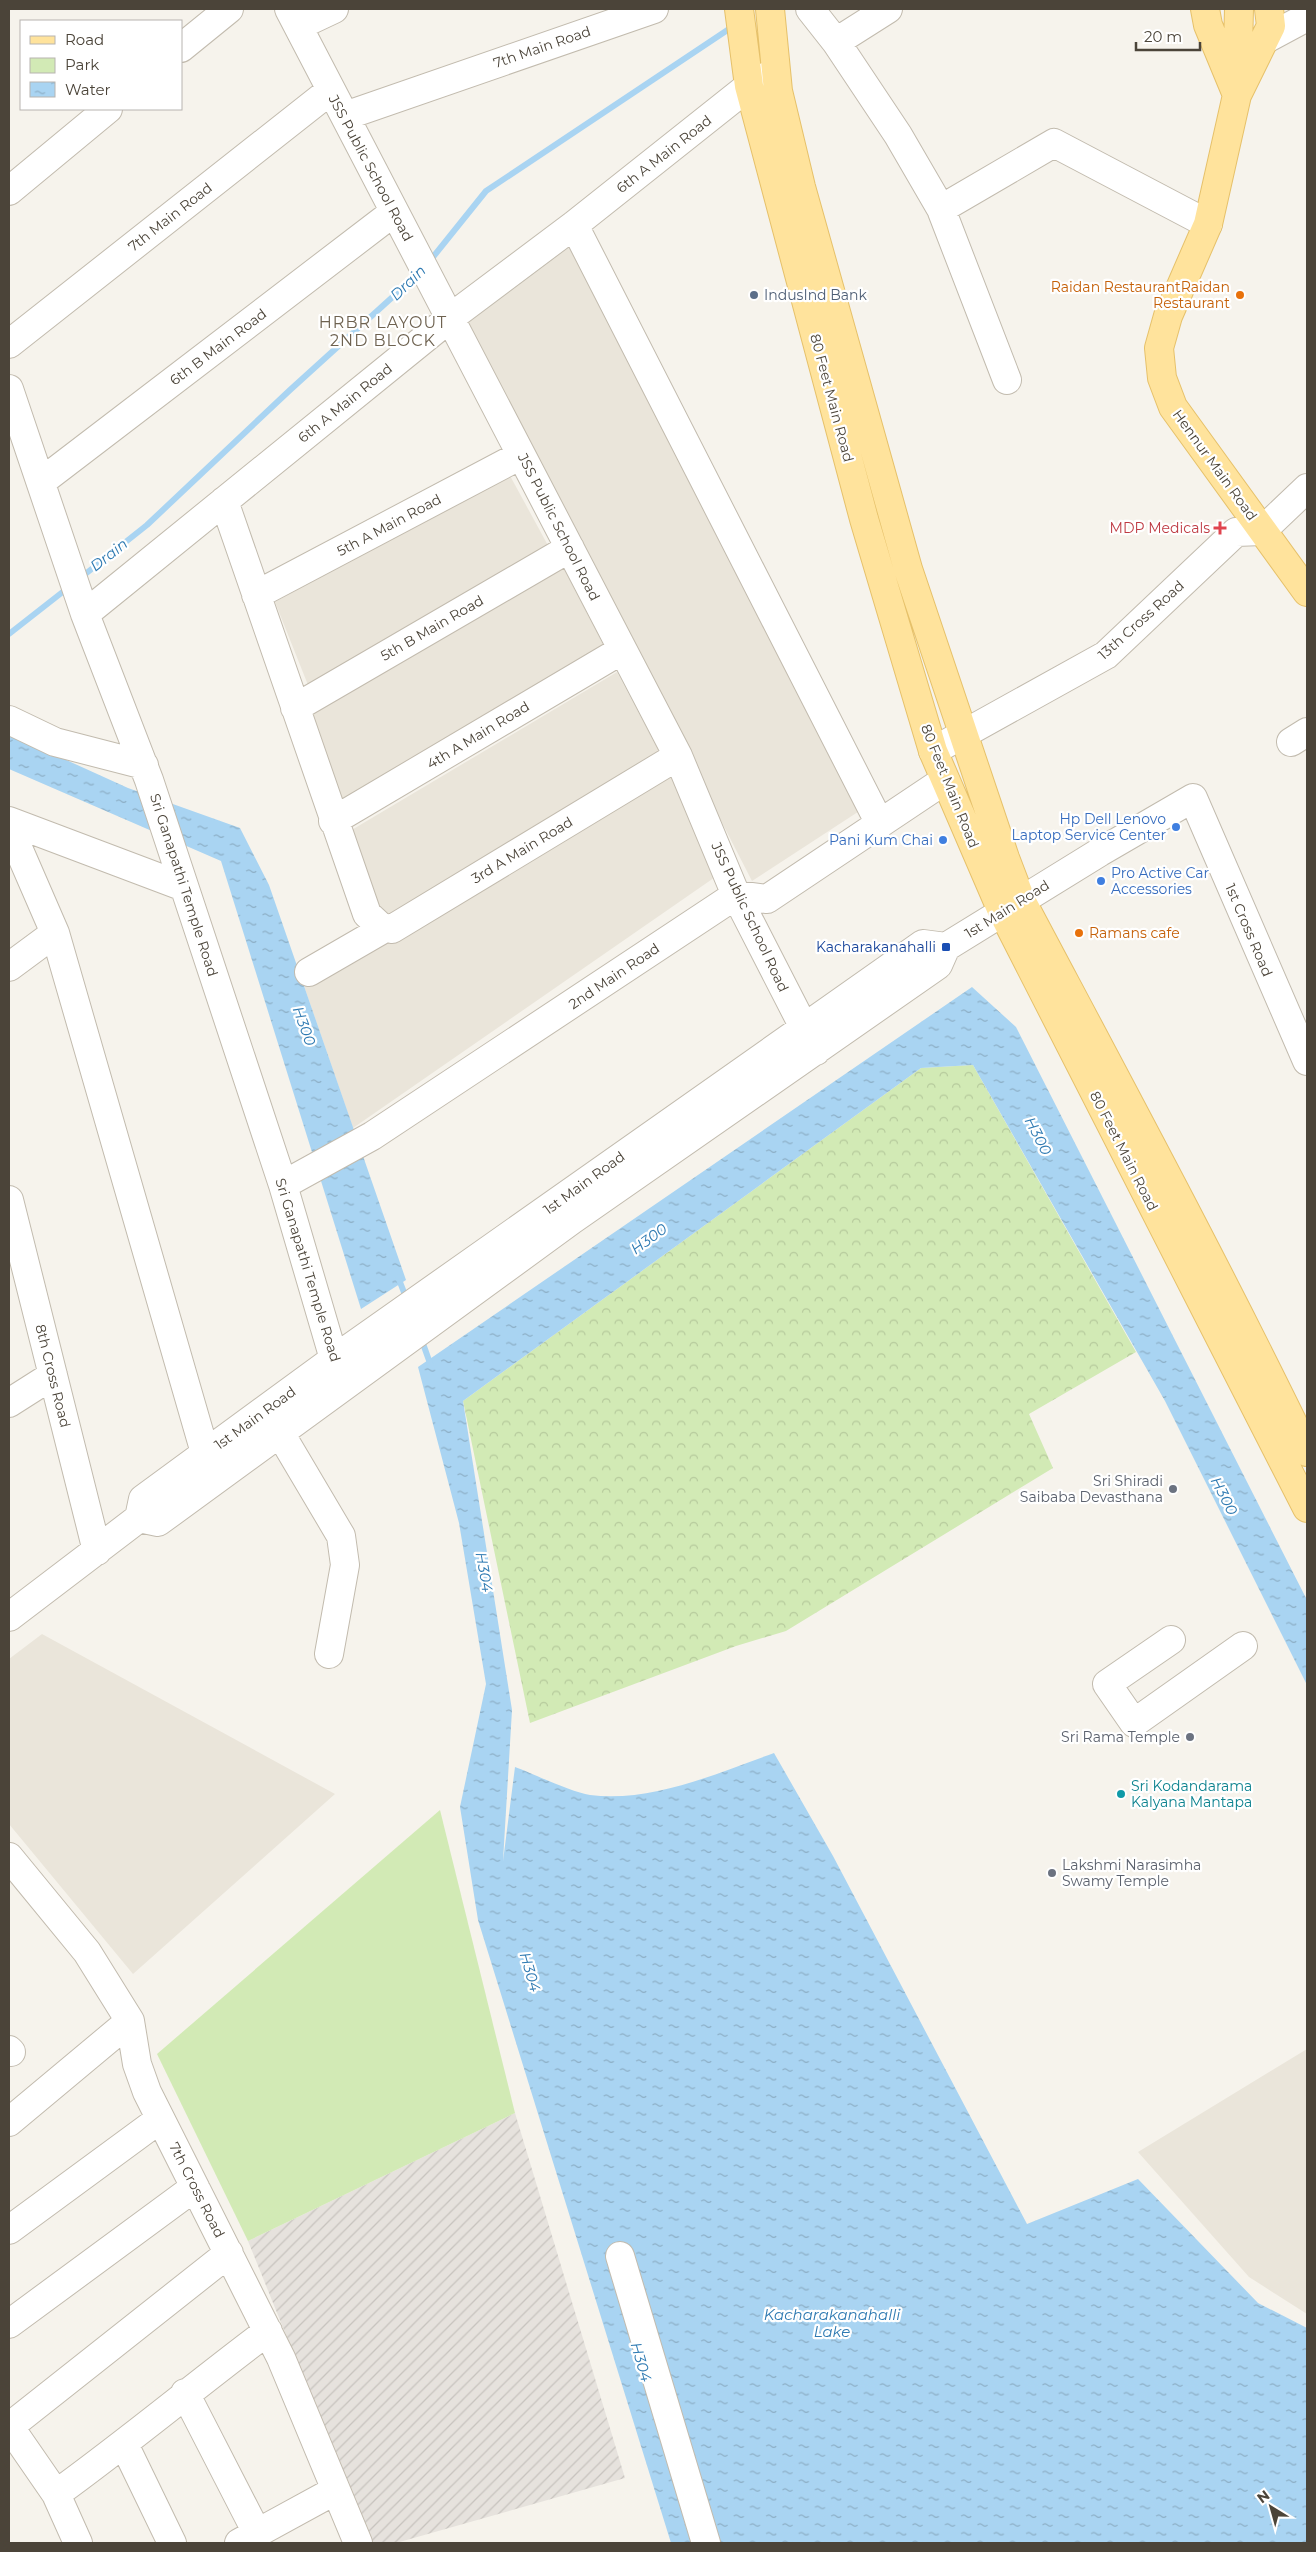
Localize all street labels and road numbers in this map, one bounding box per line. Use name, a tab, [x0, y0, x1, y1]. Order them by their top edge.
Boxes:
street label: 7th Main Road	[491, 22, 593, 72]
street label: JSS Public School Road	[324, 91, 417, 244]
street label: 6th A Main Road	[613, 111, 715, 197]
street label: 7th Main Road	[124, 179, 216, 255]
street label: 6th B Main Road	[166, 305, 270, 389]
street label: 80 Feet Main Road	[806, 332, 858, 464]
street label: 6th A Main Road	[294, 359, 396, 447]
street label: Hennur Main Road	[1169, 406, 1261, 524]
street label: JSS Public School Road	[513, 449, 604, 604]
street label: 5th A Main Road	[334, 490, 444, 560]
street label: 13th Cross Road	[1094, 577, 1188, 663]
street label: 5th B Main Road	[377, 591, 487, 665]
street label: 4th A Main Road	[423, 697, 533, 773]
street label: 80 Feet Main Road	[917, 721, 983, 851]
street label: Sri Ganapathi Temple Road	[146, 791, 222, 979]
street label: 3rd A Main Road	[468, 813, 576, 887]
street label: JSS Public School Road	[707, 838, 793, 995]
street label: 1st Main Road	[961, 876, 1053, 942]
street label: 1st Cross Road	[1221, 881, 1277, 979]
street label: 2nd Main Road	[565, 939, 663, 1013]
street label: 80 Feet Main Road	[1086, 1088, 1162, 1214]
street label: 1st Main Road	[540, 1147, 628, 1219]
street label: Sri Ganapathi Temple Road	[271, 1176, 345, 1364]
street label: 8th Cross Road	[31, 1322, 75, 1430]
street label: 1st Main Road	[211, 1382, 299, 1454]
street label: 7th Cross Road	[165, 2139, 229, 2241]

